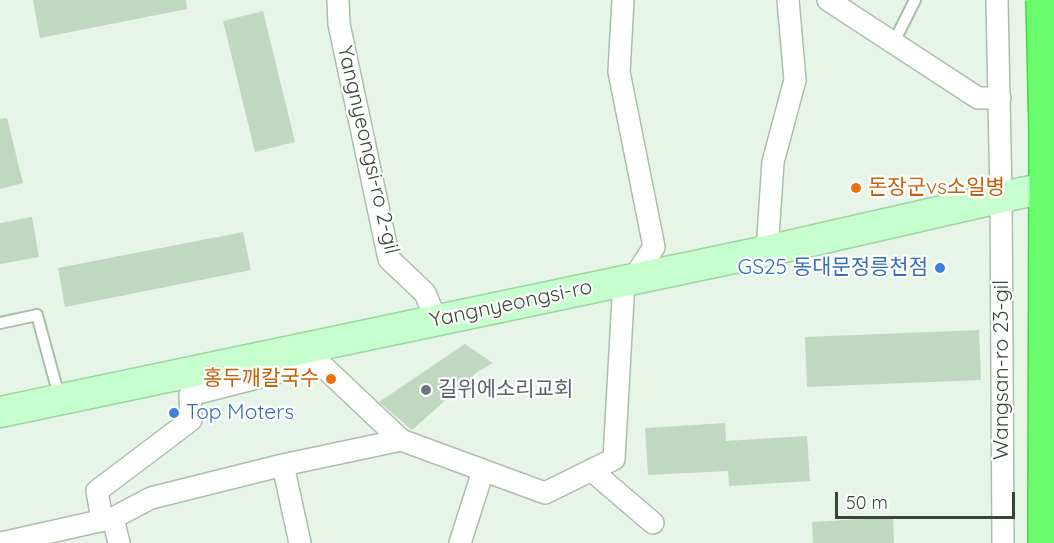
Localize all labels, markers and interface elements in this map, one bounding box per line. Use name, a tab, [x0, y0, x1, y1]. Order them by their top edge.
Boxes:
street label: Yangnyeongsi-ro 2-gil	[332, 43, 404, 257]
place label: 돈장군vs소일병	[868, 175, 1005, 201]
marker: 돈장군vs소일병	[849, 181, 863, 195]
place label: GS25 동대문정릉천점	[738, 255, 928, 281]
marker: GS25 동대문정릉천점	[933, 261, 947, 275]
street label: Yangnyeongsi-ro	[428, 274, 594, 334]
street label: Wangsan-ro 23-gil	[989, 280, 1015, 460]
place label: 홍두깨칼국수	[203, 366, 319, 392]
marker: 홍두깨칼국수	[324, 372, 338, 386]
place label: 길위에소리교회	[438, 377, 573, 403]
marker: 길위에소리교회	[419, 383, 433, 397]
place label: Top Moters	[186, 400, 294, 426]
marker: Top Moters	[167, 406, 181, 420]
scale bar	[838, 480, 1018, 518]
text: 50 m	[846, 491, 888, 514]

